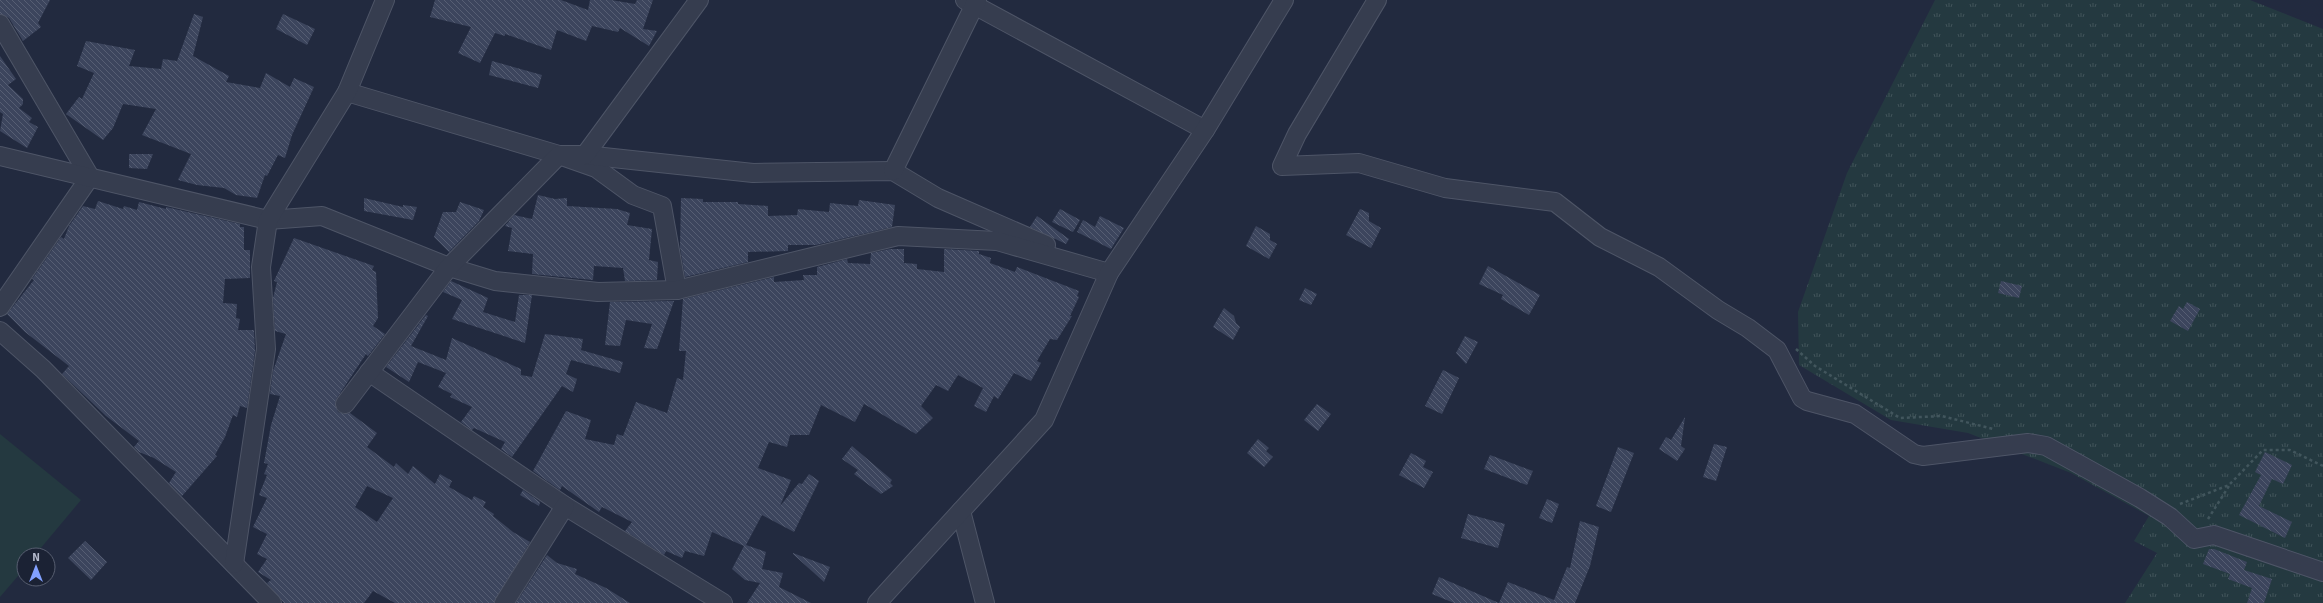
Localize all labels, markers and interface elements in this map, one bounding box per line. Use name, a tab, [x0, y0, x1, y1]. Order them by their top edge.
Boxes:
north arrow	[16, 547, 56, 587]
text: N	[32, 551, 40, 564]

